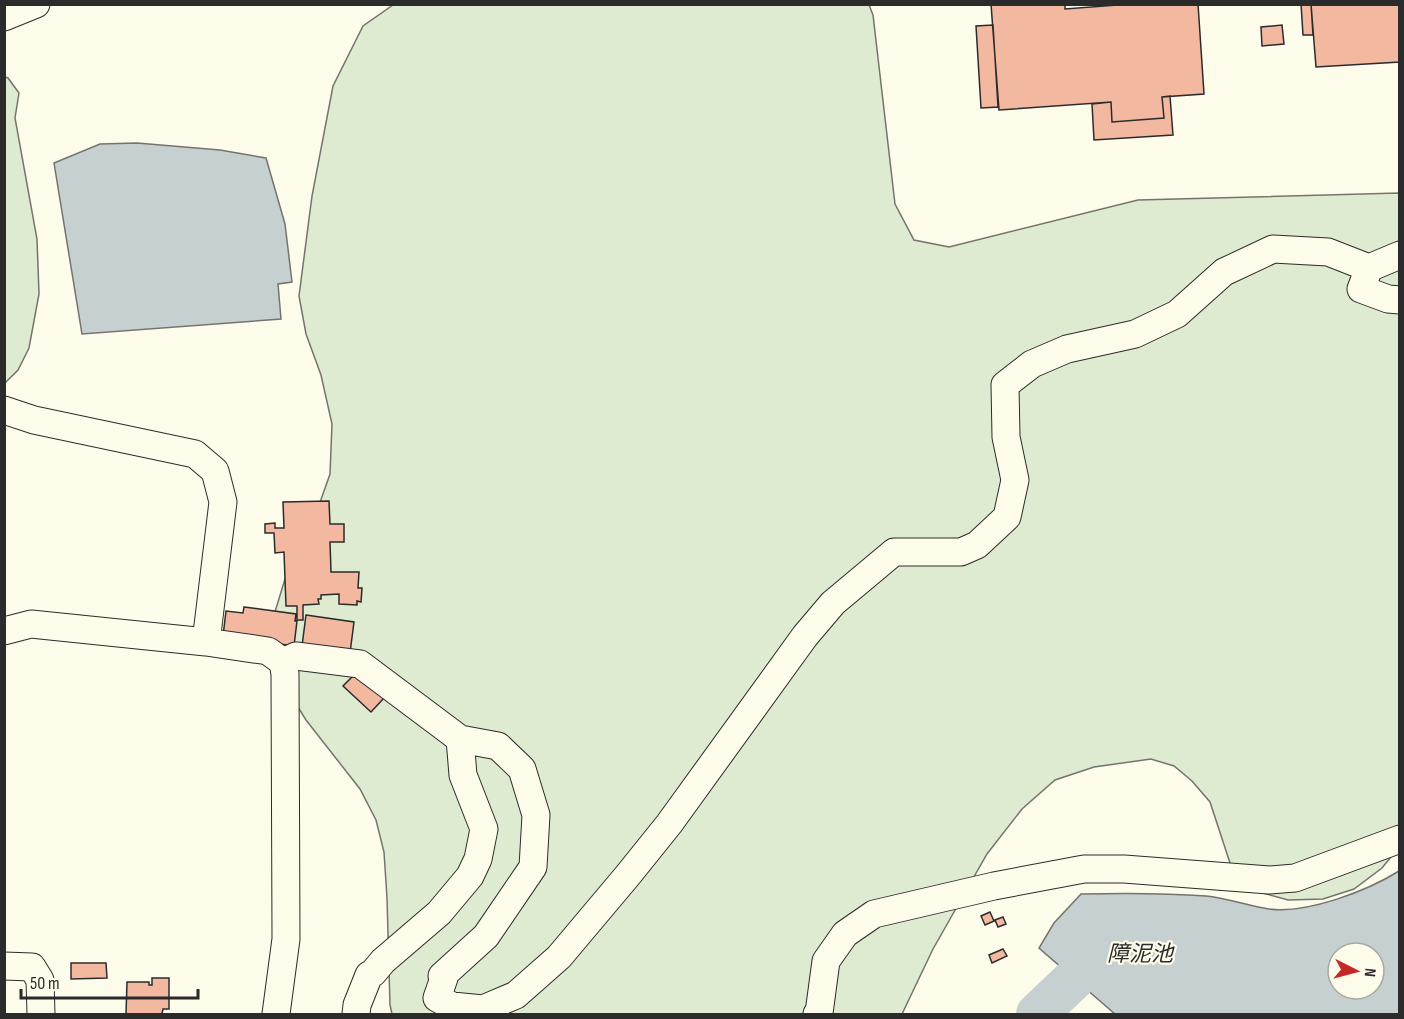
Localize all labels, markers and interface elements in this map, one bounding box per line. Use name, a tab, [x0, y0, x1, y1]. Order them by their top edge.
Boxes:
water label: 障泥池	[1107, 941, 1175, 968]
north arrow	[1326, 941, 1386, 1001]
scale bar	[21, 962, 198, 1000]
text: N	[1360, 967, 1379, 978]
text: 50 m	[30, 973, 60, 994]

